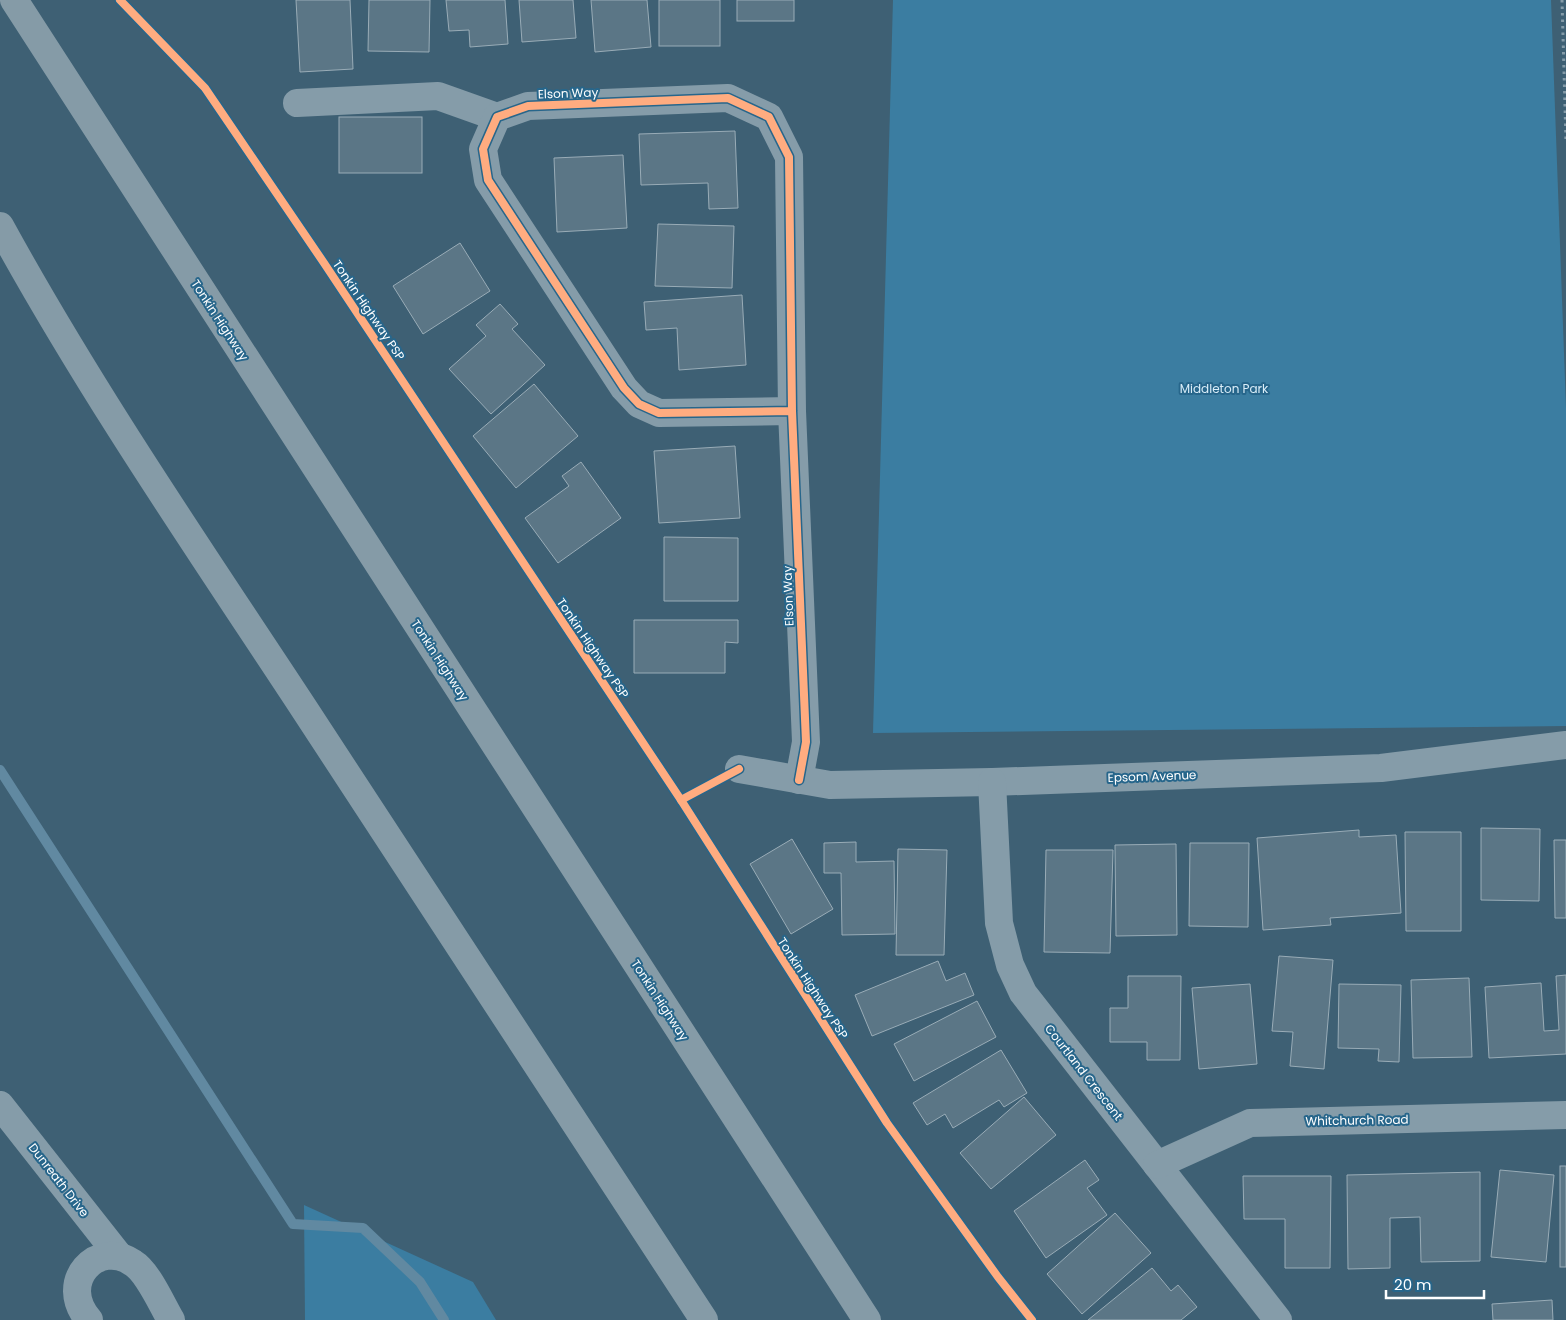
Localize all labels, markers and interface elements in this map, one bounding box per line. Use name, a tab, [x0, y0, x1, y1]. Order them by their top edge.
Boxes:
street label: Elson Way	[537, 83, 599, 103]
street label: Tonkin Highway PSP	[329, 256, 409, 364]
street label: Tonkin Highway	[187, 276, 253, 364]
park label: Middleton Park	[1180, 380, 1269, 397]
street label: Elson Way	[778, 565, 798, 627]
street label: Tonkin Highway PSP	[553, 594, 633, 702]
street label: Tonkin Highway	[407, 616, 473, 704]
street label: Epsom Avenue	[1107, 766, 1197, 786]
street label: Tonkin Highway PSP	[774, 934, 852, 1042]
street label: Tonkin Highway	[627, 956, 693, 1044]
street label: Courtland Crescent	[1041, 1020, 1127, 1124]
street label: Whitchurch Road	[1305, 1111, 1409, 1129]
street label: Dunreath Drive	[25, 1140, 93, 1220]
scale bar	[1386, 1268, 1484, 1300]
text: 20 m	[1394, 1274, 1432, 1295]

